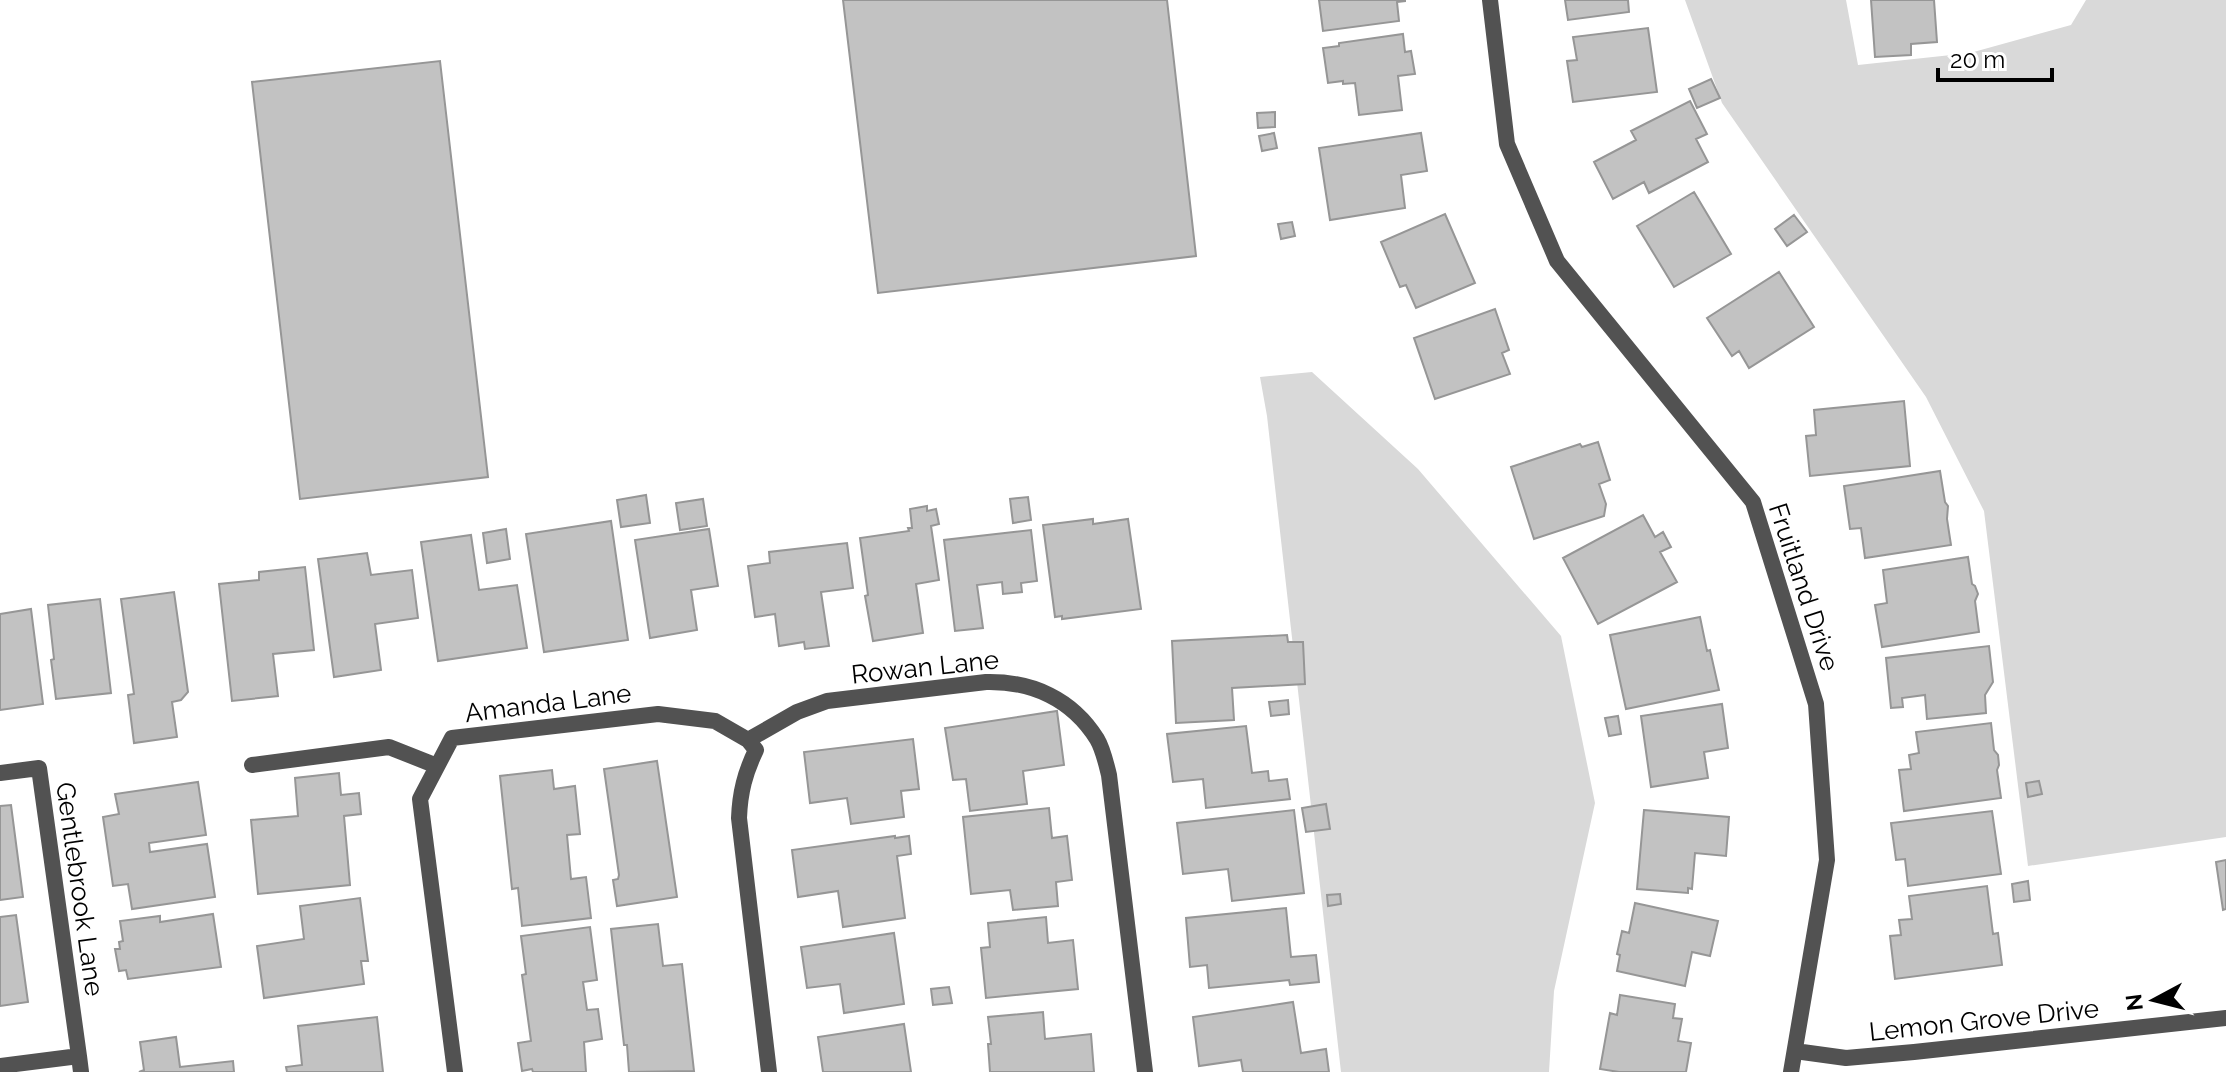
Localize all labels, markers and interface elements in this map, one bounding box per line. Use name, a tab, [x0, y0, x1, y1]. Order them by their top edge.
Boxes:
scale bar	[1938, 32, 2052, 82]
text: 20 m	[1950, 45, 2005, 74]
street label: Fruitland Drive	[1763, 499, 1845, 675]
street label: Rowan Lane	[850, 644, 1000, 690]
street label: Amanda Lane	[463, 678, 633, 728]
street label: Gentlebrook Lane	[50, 780, 110, 998]
north arrow	[2114, 960, 2194, 1040]
street label: Lemon Grove Drive	[1868, 993, 2100, 1047]
text: N	[2120, 993, 2148, 1012]

